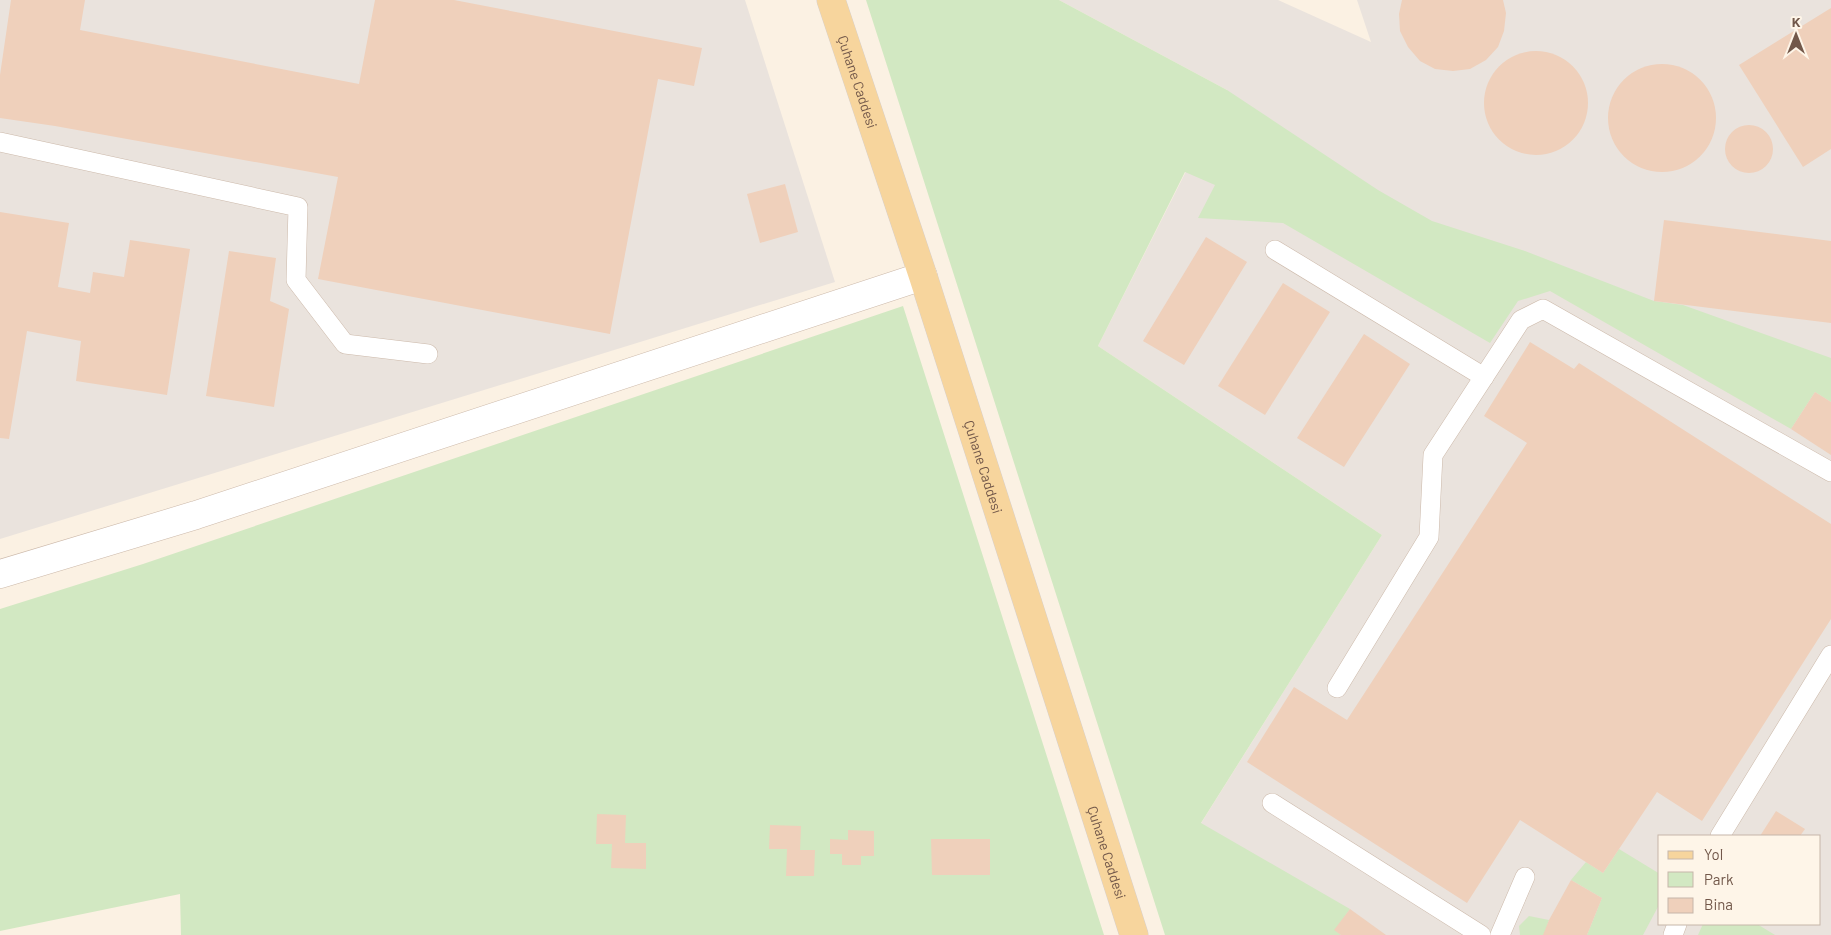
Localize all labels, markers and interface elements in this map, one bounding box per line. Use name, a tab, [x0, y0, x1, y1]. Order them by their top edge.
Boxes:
north arrow	[1771, 10, 1821, 60]
text: K	[1792, 13, 1801, 30]
street label: Çuhane Caddesi	[835, 33, 882, 130]
street label: Çuhane Caddesi	[961, 418, 1007, 515]
street label: Çuhane Caddesi	[1085, 803, 1130, 901]
legend	[1658, 835, 1821, 925]
text: Yol	[1704, 845, 1723, 863]
text: Park	[1704, 870, 1734, 888]
text: Bina	[1704, 895, 1733, 913]

